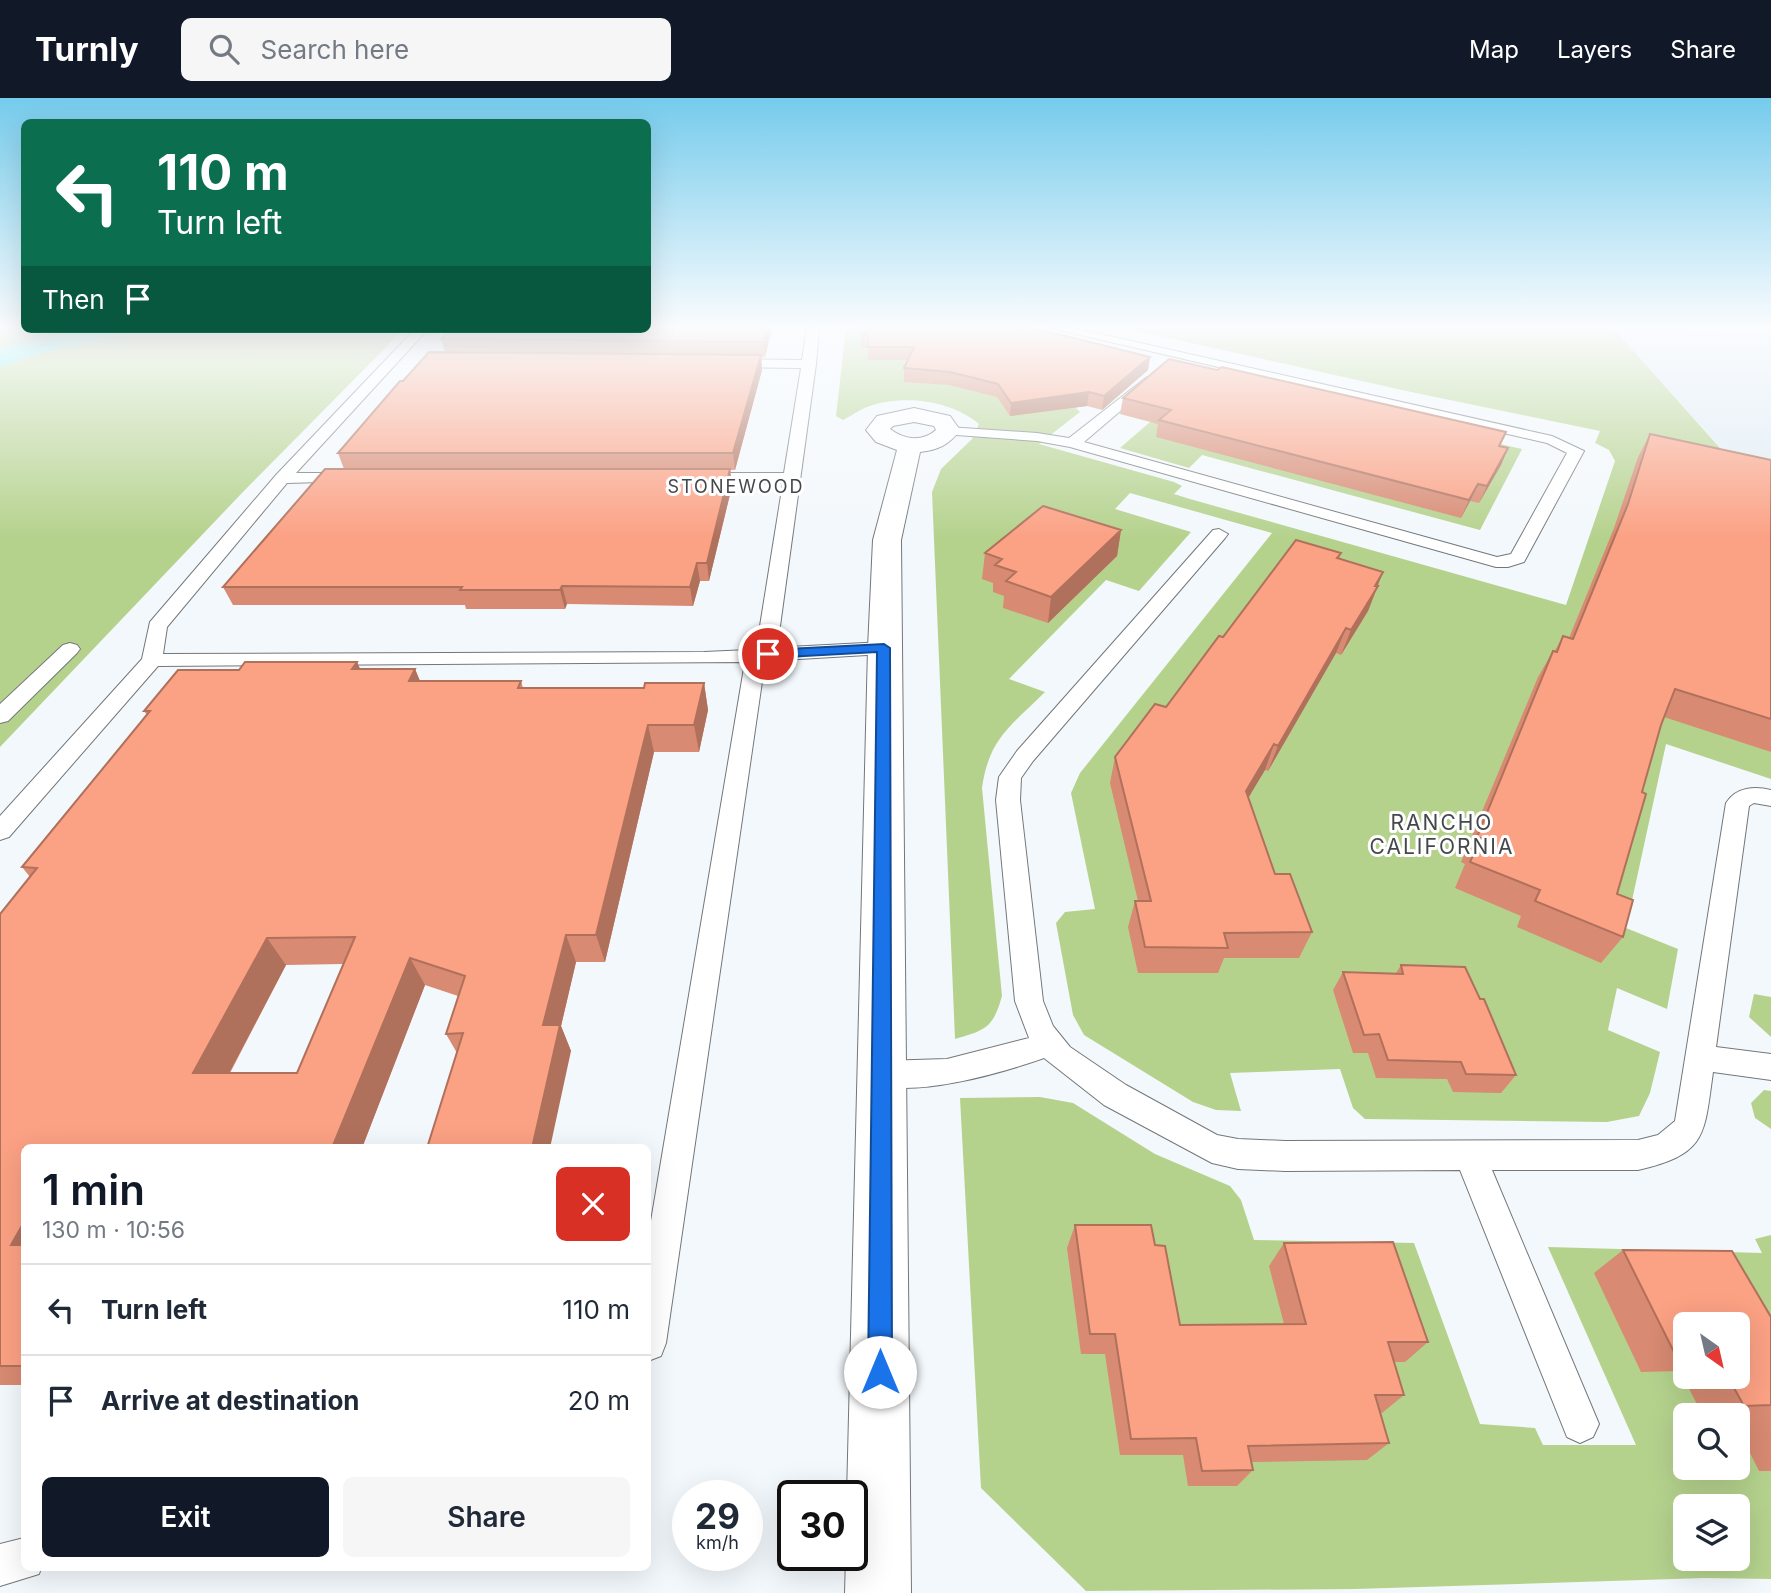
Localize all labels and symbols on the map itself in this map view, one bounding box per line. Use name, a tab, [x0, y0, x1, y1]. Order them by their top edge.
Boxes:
district label: STONEWOOD	[667, 476, 805, 497]
pin	[738, 624, 798, 684]
district label: RANCHO CALIFORNIA	[1370, 810, 1514, 859]
north arrow	[1673, 1312, 1750, 1390]
position arrow	[843, 1335, 917, 1409]
speed limit sign: 30	[777, 1480, 868, 1571]

